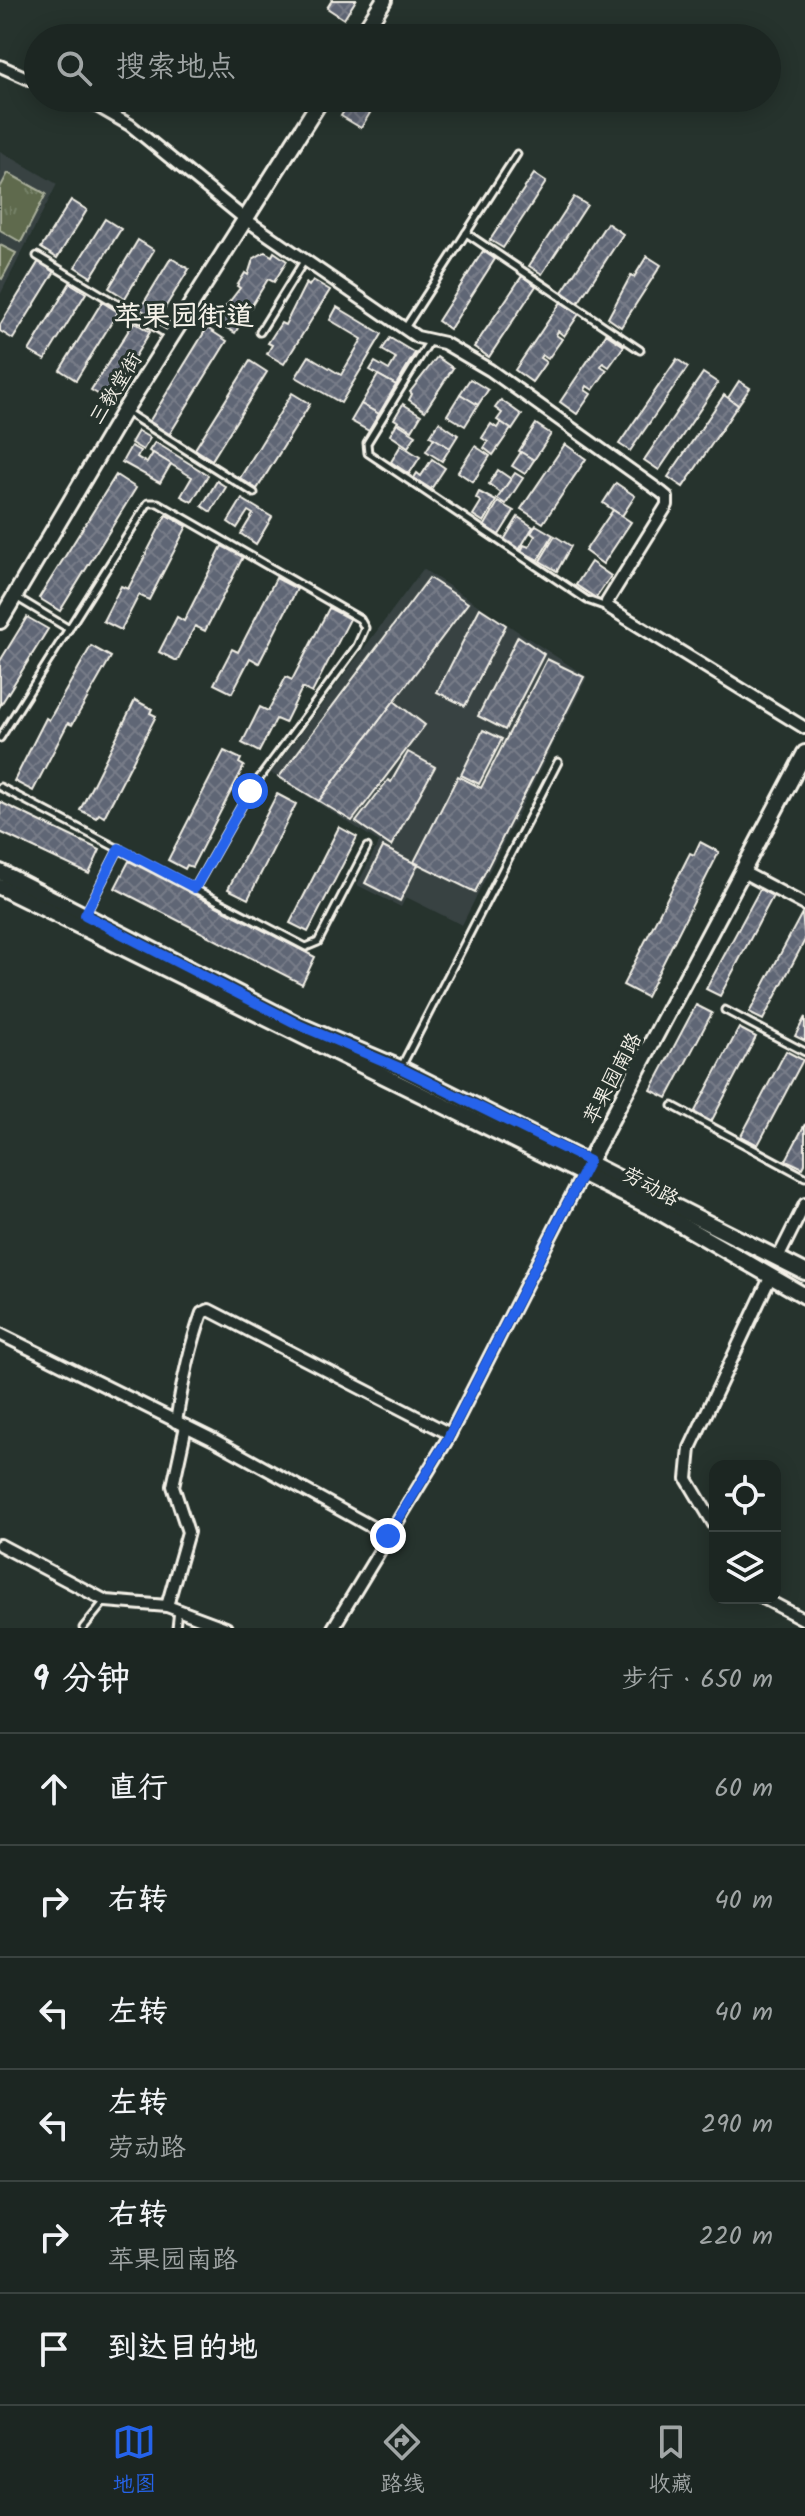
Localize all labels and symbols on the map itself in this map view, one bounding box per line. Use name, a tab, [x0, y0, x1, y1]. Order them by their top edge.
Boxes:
district label: 苹果园街道	[114, 295, 254, 340]
street label: 三教堂街	[82, 347, 151, 431]
route start	[232, 773, 268, 809]
street label: 苹果园南路	[576, 1026, 652, 1131]
street label: 劳动路	[616, 1160, 685, 1216]
route end	[370, 1518, 406, 1554]

